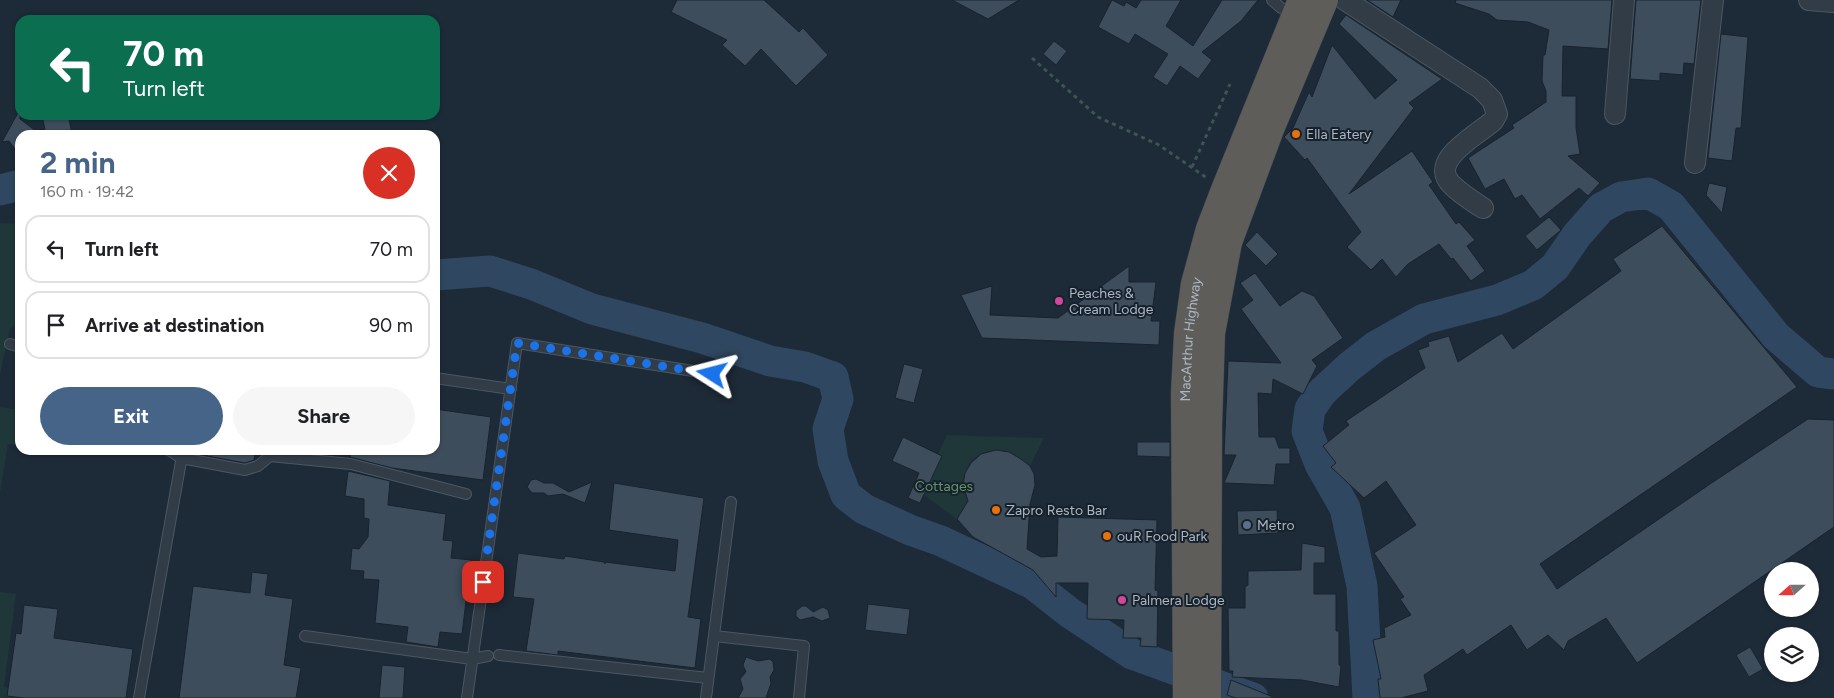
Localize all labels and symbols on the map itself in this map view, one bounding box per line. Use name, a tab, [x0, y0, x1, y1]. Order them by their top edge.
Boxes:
place label: Ella Eatery	[1306, 126, 1372, 143]
marker: Ella Eatery	[1290, 128, 1302, 140]
street label: MacArthur Highway	[1177, 275, 1206, 401]
place label: Peaches & Cream Lodge	[1069, 285, 1154, 318]
marker: Peaches & Cream Lodge	[1053, 295, 1065, 307]
position arrow	[685, 347, 737, 399]
park label: Cottages	[915, 478, 973, 495]
place label: Zapro Resto Bar	[1006, 502, 1107, 519]
marker: Zapro Resto Bar	[990, 504, 1002, 516]
place label: Metro	[1257, 517, 1295, 534]
marker: Metro	[1241, 519, 1253, 531]
place label: ouR Food Park	[1117, 528, 1207, 545]
marker: ouR Food Park	[1101, 530, 1113, 542]
pin	[462, 561, 504, 603]
north arrow	[1764, 562, 1819, 618]
place label: Palmera Lodge	[1132, 592, 1225, 609]
marker: Palmera Lodge	[1116, 594, 1128, 606]

